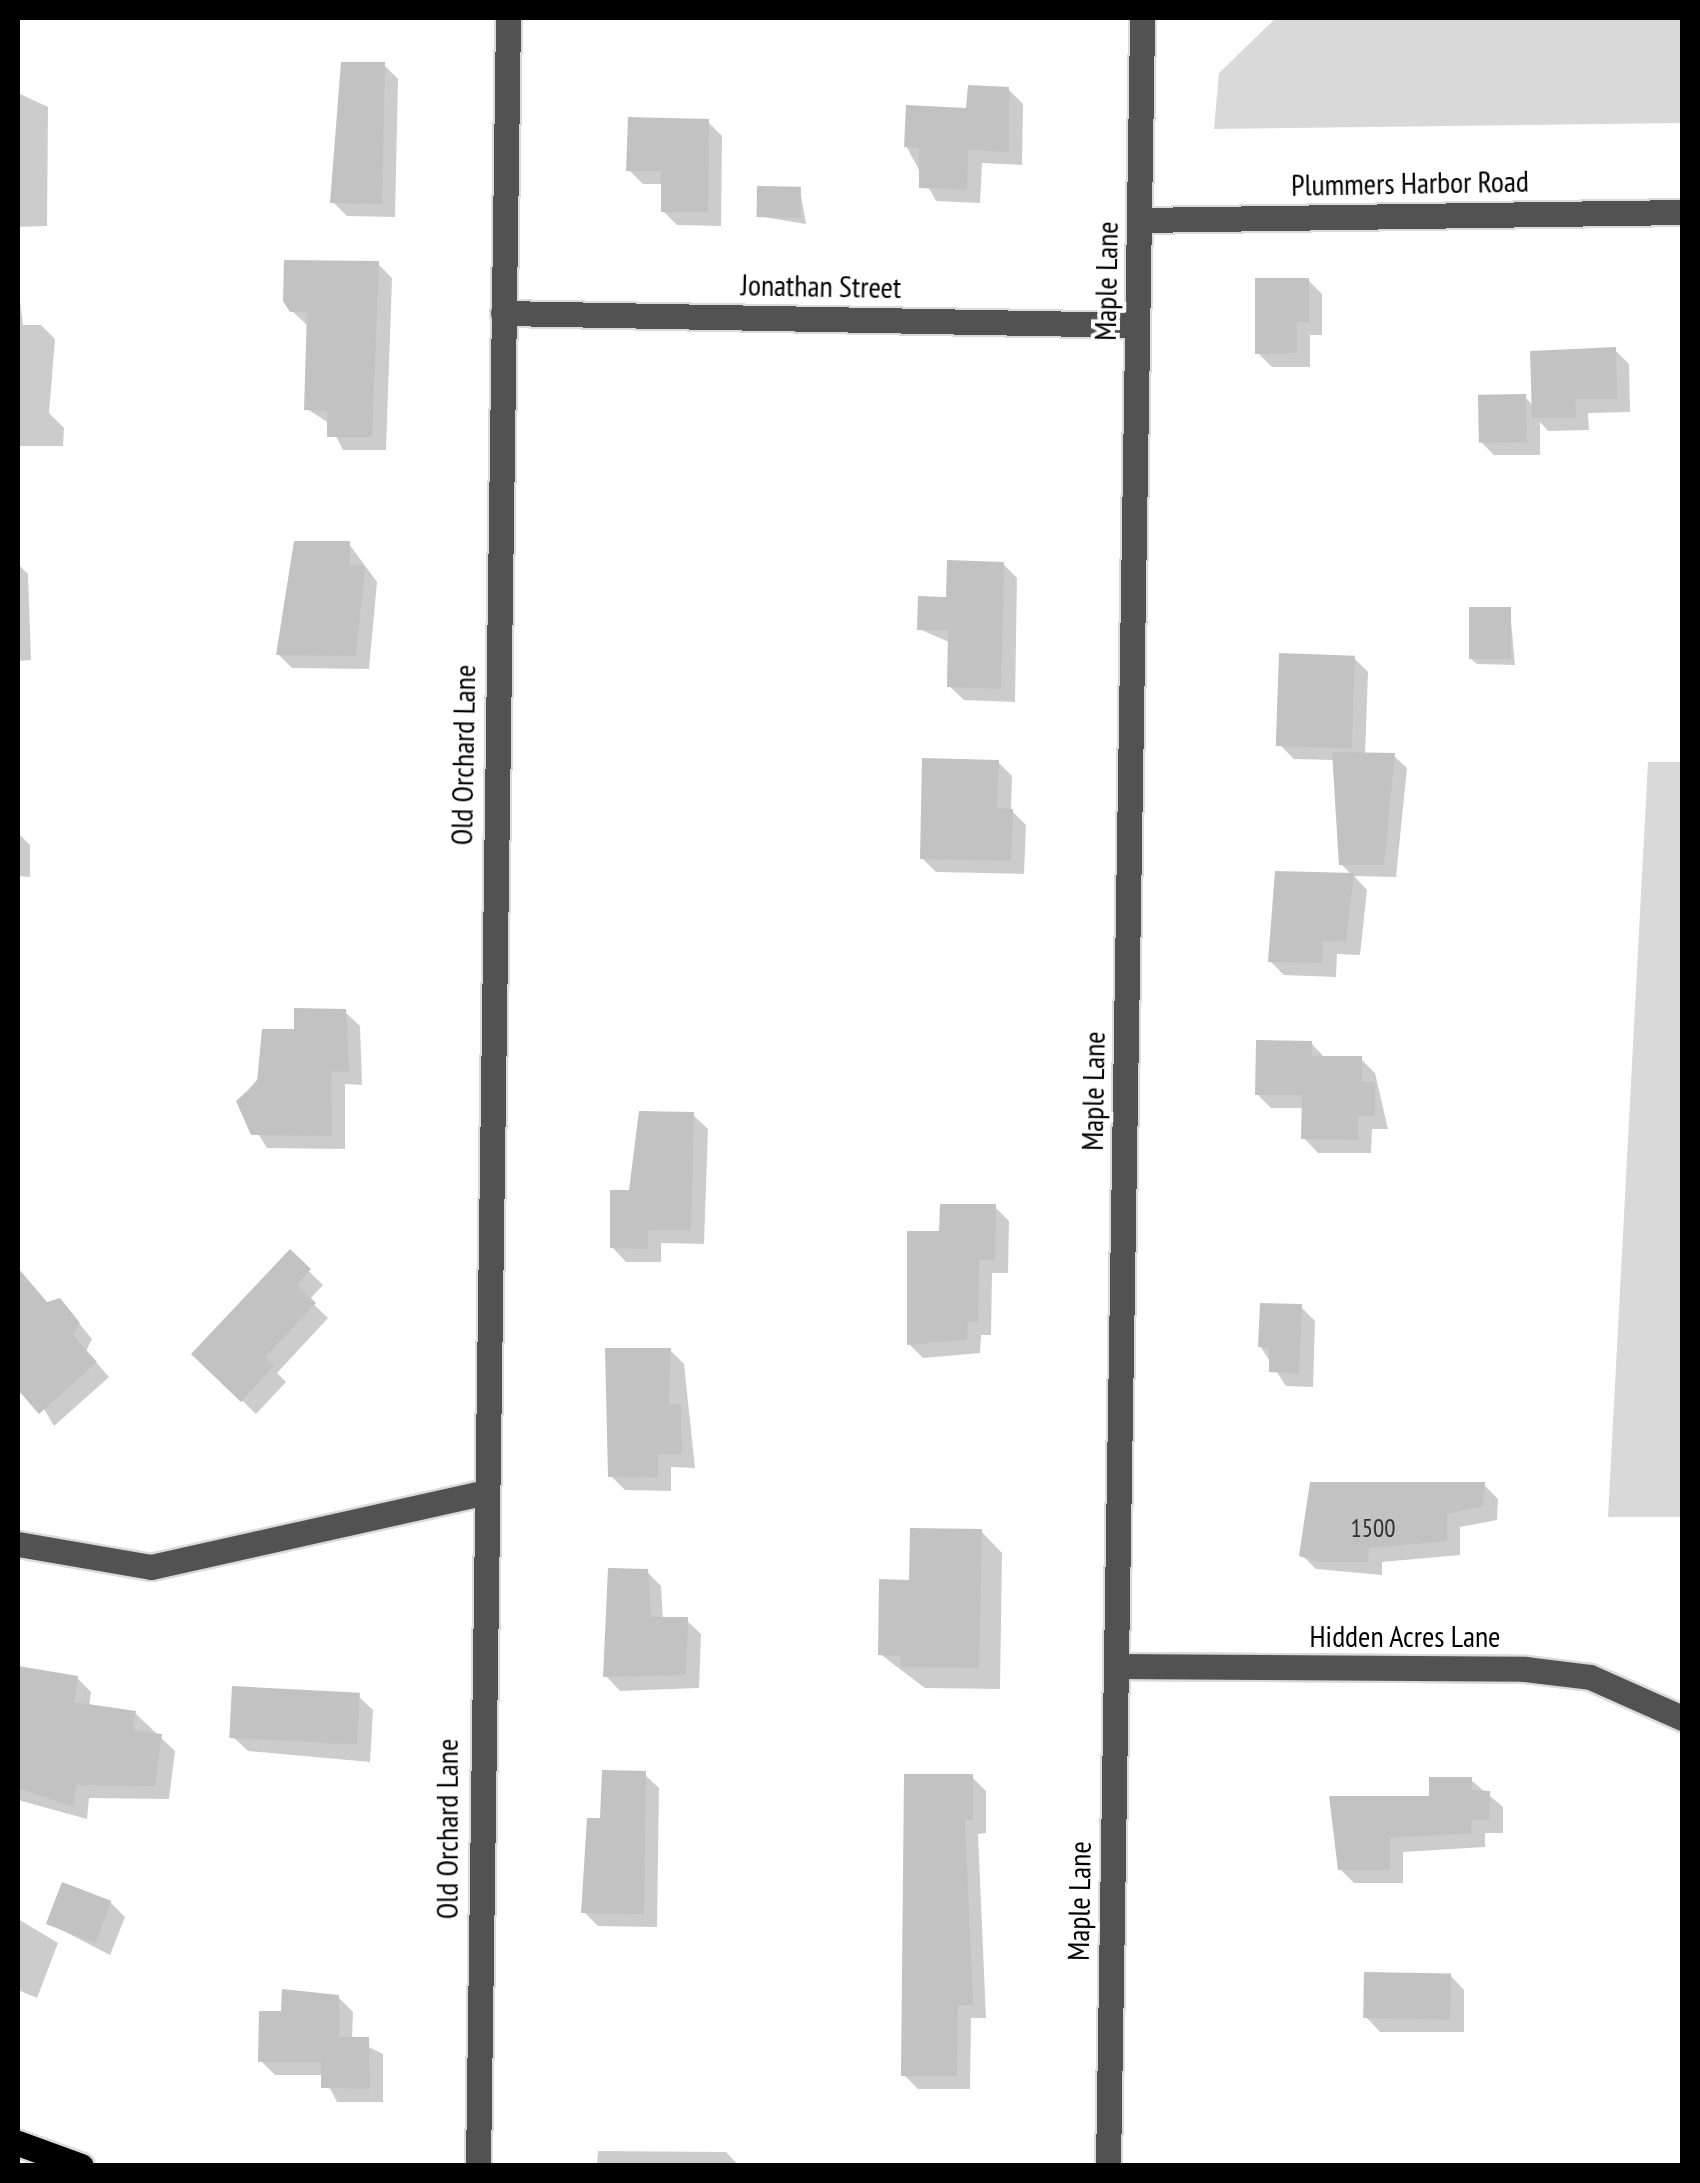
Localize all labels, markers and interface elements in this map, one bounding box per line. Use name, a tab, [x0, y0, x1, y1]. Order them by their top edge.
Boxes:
street label: Plummers Harbor Road	[1291, 163, 1529, 203]
street label: Maple Lane	[1087, 221, 1125, 341]
street label: Jonathan Street	[740, 267, 902, 305]
street label: Old Orchard Lane	[443, 664, 483, 846]
street label: Maple Lane	[1074, 1031, 1112, 1151]
house number: 1500	[1351, 1513, 1395, 1543]
street label: Hidden Acres Lane	[1309, 1618, 1501, 1654]
street label: Old Orchard Lane	[429, 1739, 465, 1919]
street label: Maple Lane	[1060, 1841, 1098, 1961]

